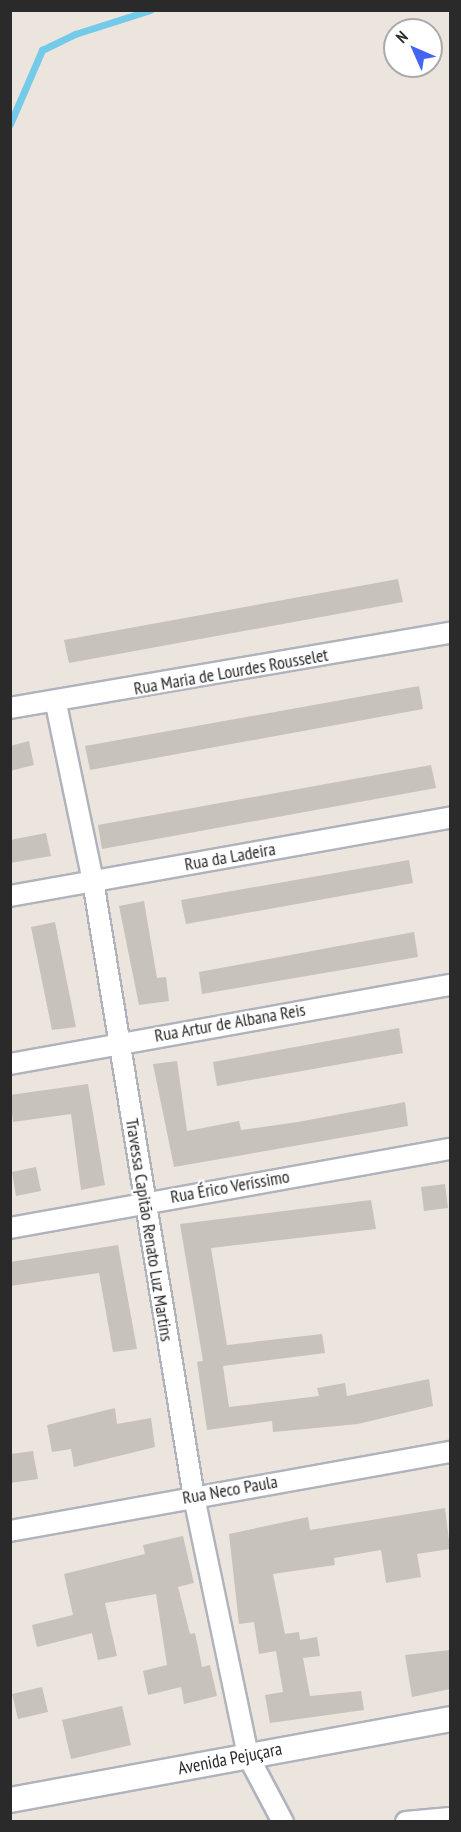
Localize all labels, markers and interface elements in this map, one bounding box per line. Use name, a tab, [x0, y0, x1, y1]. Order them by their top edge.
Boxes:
north arrow	[383, 18, 443, 78]
text: N	[392, 27, 412, 47]
street label: Rua Maria de Lourdes Rousselet	[132, 644, 330, 700]
street label: Rua da Ladeira	[183, 838, 277, 876]
street label: Rua Artur de Albana Reis	[152, 999, 308, 1047]
street label: Travessa Capitão Renato Luz Martins	[121, 1117, 177, 1343]
street label: Rua Érico Veríssimo	[169, 1166, 291, 1208]
street label: Rua Neco Paula	[181, 1471, 279, 1509]
street label: Avenida Pejuçara	[176, 1738, 284, 1780]

